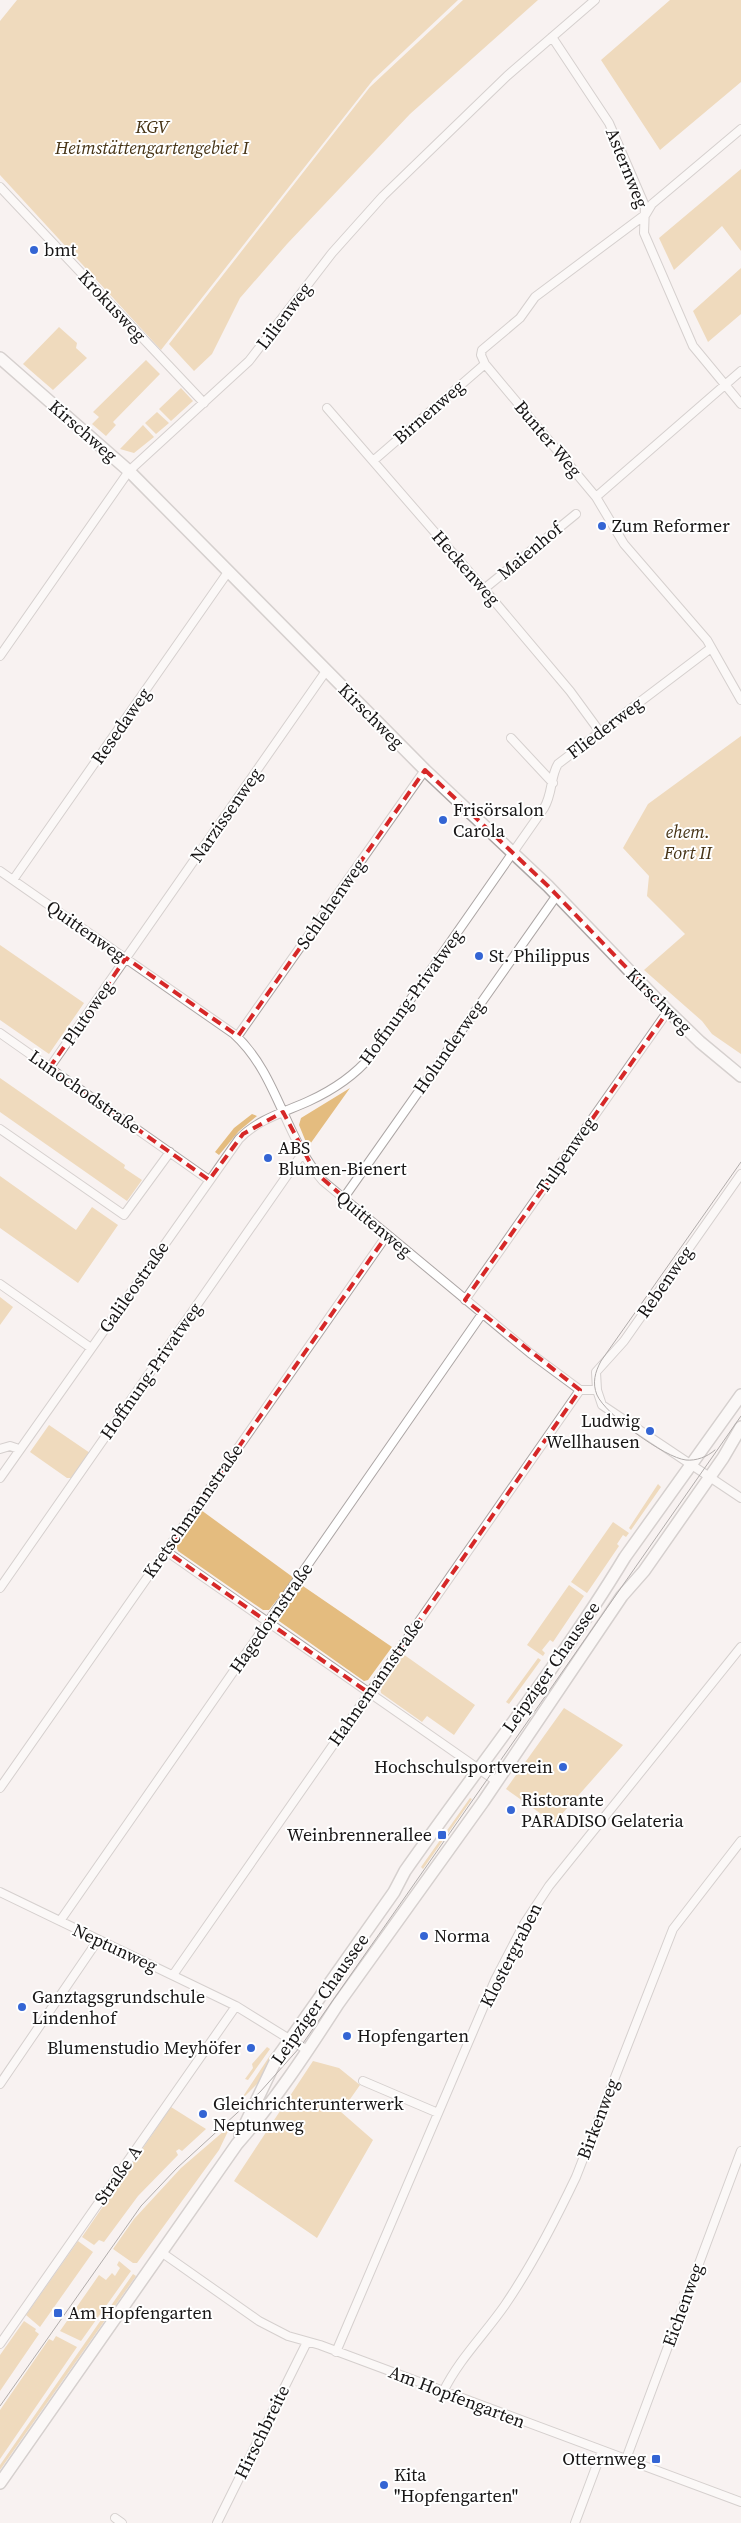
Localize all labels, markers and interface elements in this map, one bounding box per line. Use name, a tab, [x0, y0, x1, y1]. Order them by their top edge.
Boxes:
park label: KGV Heimstättengartengebiet I	[54, 114, 249, 160]
street label: Asternweg	[600, 124, 655, 212]
place label: bmt	[44, 237, 77, 262]
marker: bmt	[28, 244, 40, 256]
street label: Krokusweg	[73, 265, 152, 347]
street label: Lilienweg	[250, 277, 317, 354]
street label: Birnenweg	[388, 374, 470, 449]
street label: Kirschweg	[44, 394, 123, 467]
street label: Bunter Weg	[509, 395, 588, 482]
place label: Zum Reformer	[612, 513, 730, 538]
street label: Maienhof	[492, 515, 569, 585]
marker: Zum Reformer	[596, 520, 608, 532]
street label: Heckenweg	[427, 525, 506, 611]
street label: Kirschweg	[333, 677, 410, 754]
street label: Resedaweg	[85, 682, 156, 769]
street label: Fliederweg	[561, 691, 648, 764]
street label: Narzissenweg	[184, 762, 267, 867]
place label: Frisörsalon Carola	[453, 797, 544, 843]
marker: Frisörsalon Carola	[437, 814, 449, 826]
park label: ehem. Fort II	[663, 819, 713, 865]
street label: Schlehenweg	[290, 853, 371, 954]
street label: Quittenweg	[41, 894, 131, 967]
street label: Hoffnung-Privatweg	[353, 924, 468, 1069]
place label: St. Philippus	[489, 943, 590, 968]
marker: St. Philippus	[473, 950, 485, 962]
street label: Kirschweg	[621, 962, 698, 1039]
street label: Plutoweg	[56, 975, 119, 1050]
street label: Holunderweg	[407, 995, 490, 1099]
street label: Lunochodstraße	[24, 1044, 146, 1139]
street label: Tulpenweg	[530, 1112, 601, 1198]
place label: ABS Blumen-Bienert	[278, 1135, 407, 1181]
marker: ABS Blumen-Bienert	[262, 1152, 274, 1164]
street label: Quittenweg	[331, 1185, 418, 1263]
street label: Galileostraße	[93, 1236, 174, 1338]
street label: Rebenweg	[631, 1241, 698, 1323]
street label: Hoffnung-Privatweg	[94, 1297, 207, 1444]
place label: Ludwig Wellhausen	[546, 1408, 640, 1454]
marker: Ludwig Wellhausen	[644, 1425, 656, 1437]
street label: Kretschmannstraße	[137, 1438, 248, 1583]
street label: Hagedornstraße	[223, 1557, 318, 1678]
street label: Leipziger Chaussee	[496, 1596, 605, 1737]
street label: Hahnemannstraße	[322, 1613, 429, 1751]
place label: Hochschulsportverein	[374, 1754, 553, 1779]
marker: Hochschulsportverein	[557, 1761, 569, 1773]
place label: Ristorante PARADISO Gelateria	[521, 1787, 685, 1833]
marker: Ristorante PARADISO Gelateria	[505, 1804, 517, 1816]
place label: Weinbrennerallee	[287, 1822, 432, 1847]
marker: Weinbrennerallee	[436, 1829, 448, 1841]
street label: Klostergraben	[474, 1898, 548, 2011]
street label: Neptunweg	[69, 1917, 162, 1978]
place label: Norma	[434, 1923, 491, 1948]
street label: Leipziger Chaussee	[265, 1928, 374, 2069]
marker: Norma	[418, 1930, 430, 1942]
place label: Ganztagsgrundschule Lindenhof	[32, 1984, 205, 2030]
marker: Ganztagsgrundschule Lindenhof	[16, 2001, 28, 2013]
place label: Hopfengarten	[357, 2023, 469, 2048]
marker: Hopfengarten	[341, 2030, 353, 2042]
place label: Blumenstudio Meyhöfer	[47, 2035, 241, 2060]
marker: Blumenstudio Meyhöfer	[245, 2042, 257, 2054]
street label: Birkenweg	[571, 2075, 624, 2163]
place label: Gleichrichterunterwerk Neptunweg	[213, 2091, 404, 2137]
marker: Gleichrichterunterwerk Neptunweg	[197, 2108, 209, 2120]
street label: Straße A	[88, 2140, 147, 2210]
street label: Eichenweg	[656, 2260, 709, 2350]
place label: Am Hopfengarten	[68, 2300, 213, 2325]
marker: Am Hopfengarten	[52, 2307, 64, 2319]
street label: Am Hopfengarten	[385, 2359, 529, 2434]
street label: Hirschbreite	[228, 2381, 295, 2483]
place label: Otternweg	[562, 2446, 646, 2471]
marker: Otternweg	[650, 2453, 662, 2465]
place label: Kita "Hopfengarten"	[394, 2462, 518, 2508]
marker: Kita "Hopfengarten"	[378, 2479, 390, 2491]

